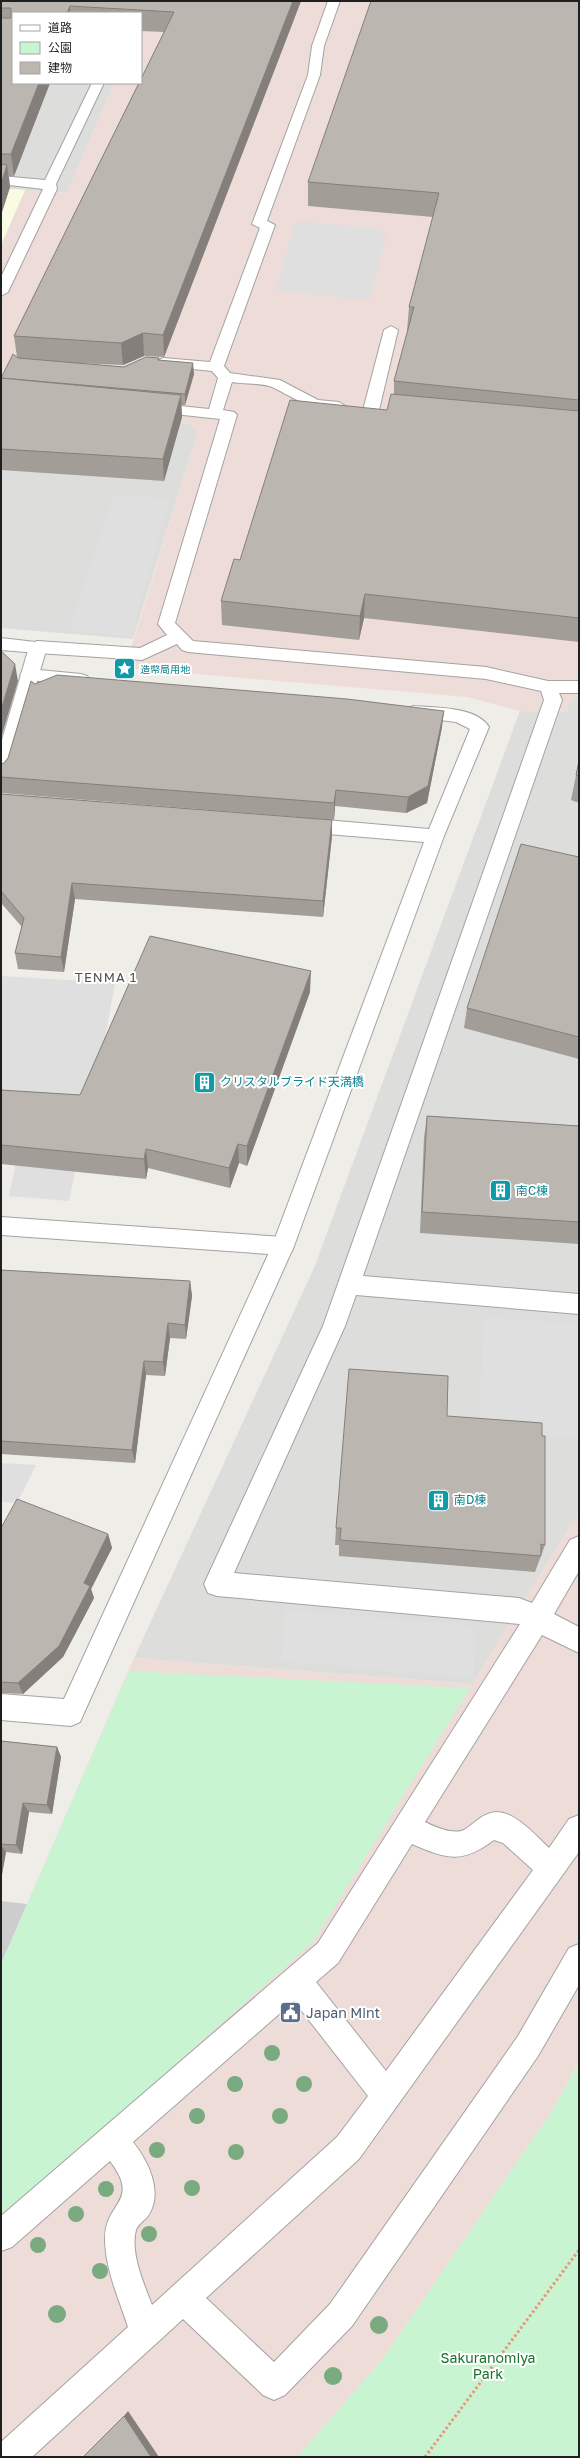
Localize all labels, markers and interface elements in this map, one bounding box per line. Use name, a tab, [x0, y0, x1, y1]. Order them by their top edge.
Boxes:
legend	[12, 12, 142, 84]
text: 道路	[48, 20, 72, 35]
text: 公園	[48, 40, 72, 55]
text: 建物	[48, 60, 72, 75]
place icon: 造幣局用地	[112, 656, 138, 682]
place label: 造幣局用地	[140, 663, 191, 675]
district label: TENMA 1	[75, 969, 137, 985]
building icon: クリスタルブライド天満橋	[192, 1069, 218, 1095]
place label: クリスタルブライド天満橋	[220, 1074, 364, 1089]
building icon: 南C棟	[487, 1178, 513, 1204]
place label: 南C棟	[516, 1183, 548, 1198]
building icon: 南D棟	[426, 1487, 452, 1513]
place label: 南D棟	[454, 1492, 486, 1507]
public building icon: Japan Mint	[277, 2000, 303, 2026]
place label: Japan Mint	[306, 2004, 380, 2021]
park label: Sakuranomiya Park	[441, 2349, 535, 2382]

